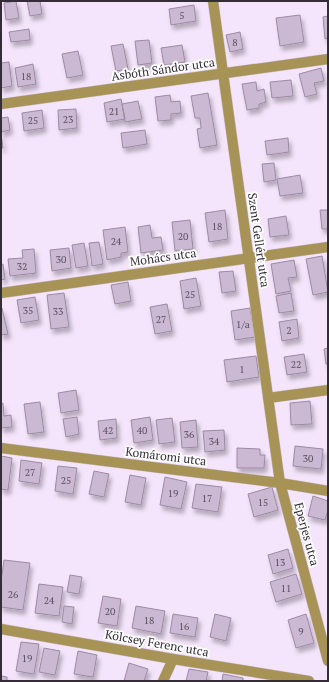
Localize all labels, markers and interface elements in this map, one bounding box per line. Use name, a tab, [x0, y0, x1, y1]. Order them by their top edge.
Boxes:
house number: 5	[179, 9, 185, 22]
house number: 8	[232, 36, 238, 49]
street label: Asbóth Sándor utca	[110, 54, 216, 84]
house number: 18	[21, 70, 31, 83]
house number: 21	[109, 105, 119, 118]
house number: 23	[63, 113, 73, 126]
house number: 25	[28, 114, 38, 127]
street label: Szent Gellért utca	[245, 192, 273, 288]
house number: 18	[212, 220, 222, 233]
house number: 20	[178, 230, 188, 243]
house number: 24	[111, 235, 122, 248]
street label: Mohács utca	[129, 245, 197, 269]
house number: 30	[56, 253, 66, 266]
house number: 32	[17, 260, 27, 273]
house number: 25	[185, 288, 195, 301]
house number: 35	[23, 304, 33, 317]
house number: 33	[53, 305, 63, 318]
house number: 27	[156, 313, 166, 326]
house number: 1/a	[236, 318, 250, 331]
house number: 2	[286, 324, 292, 337]
house number: 22	[291, 358, 301, 371]
house number: 1	[239, 363, 245, 376]
house number: 42	[103, 424, 113, 437]
house number: 40	[137, 424, 147, 437]
house number: 36	[184, 428, 195, 441]
house number: 34	[209, 435, 220, 448]
street label: Komáromi utca	[125, 444, 207, 468]
house number: 30	[303, 452, 313, 465]
house number: 27	[25, 466, 35, 479]
house number: 25	[61, 474, 71, 487]
house number: 19	[168, 487, 178, 500]
house number: 17	[202, 492, 212, 505]
house number: 15	[258, 496, 268, 509]
street label: Eperjes utca	[291, 501, 323, 567]
house number: 13	[275, 556, 285, 569]
house number: 11	[281, 582, 291, 595]
house number: 26	[8, 588, 19, 601]
house number: 24	[44, 594, 55, 607]
house number: 20	[105, 605, 115, 618]
house number: 18	[144, 614, 154, 627]
house number: 16	[179, 620, 190, 633]
house number: 9	[298, 625, 304, 638]
street label: Kölcsey Ferenc utca	[104, 627, 210, 659]
house number: 19	[22, 652, 32, 665]

